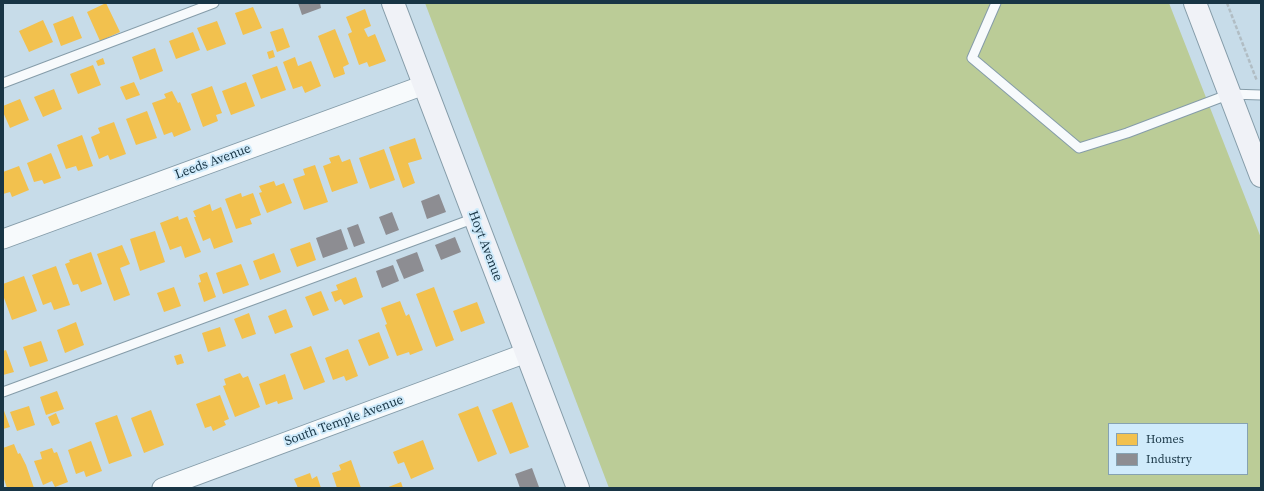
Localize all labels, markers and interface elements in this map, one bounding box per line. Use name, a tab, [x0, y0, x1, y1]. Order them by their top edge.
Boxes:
street label: Leeds Avenue	[173, 141, 253, 183]
street label: Hoyt Avenue	[465, 209, 505, 283]
street label: South Temple Avenue	[283, 392, 405, 450]
legend	[1108, 423, 1248, 475]
text: Homes	[1146, 431, 1184, 447]
text: Industry	[1146, 451, 1192, 467]

